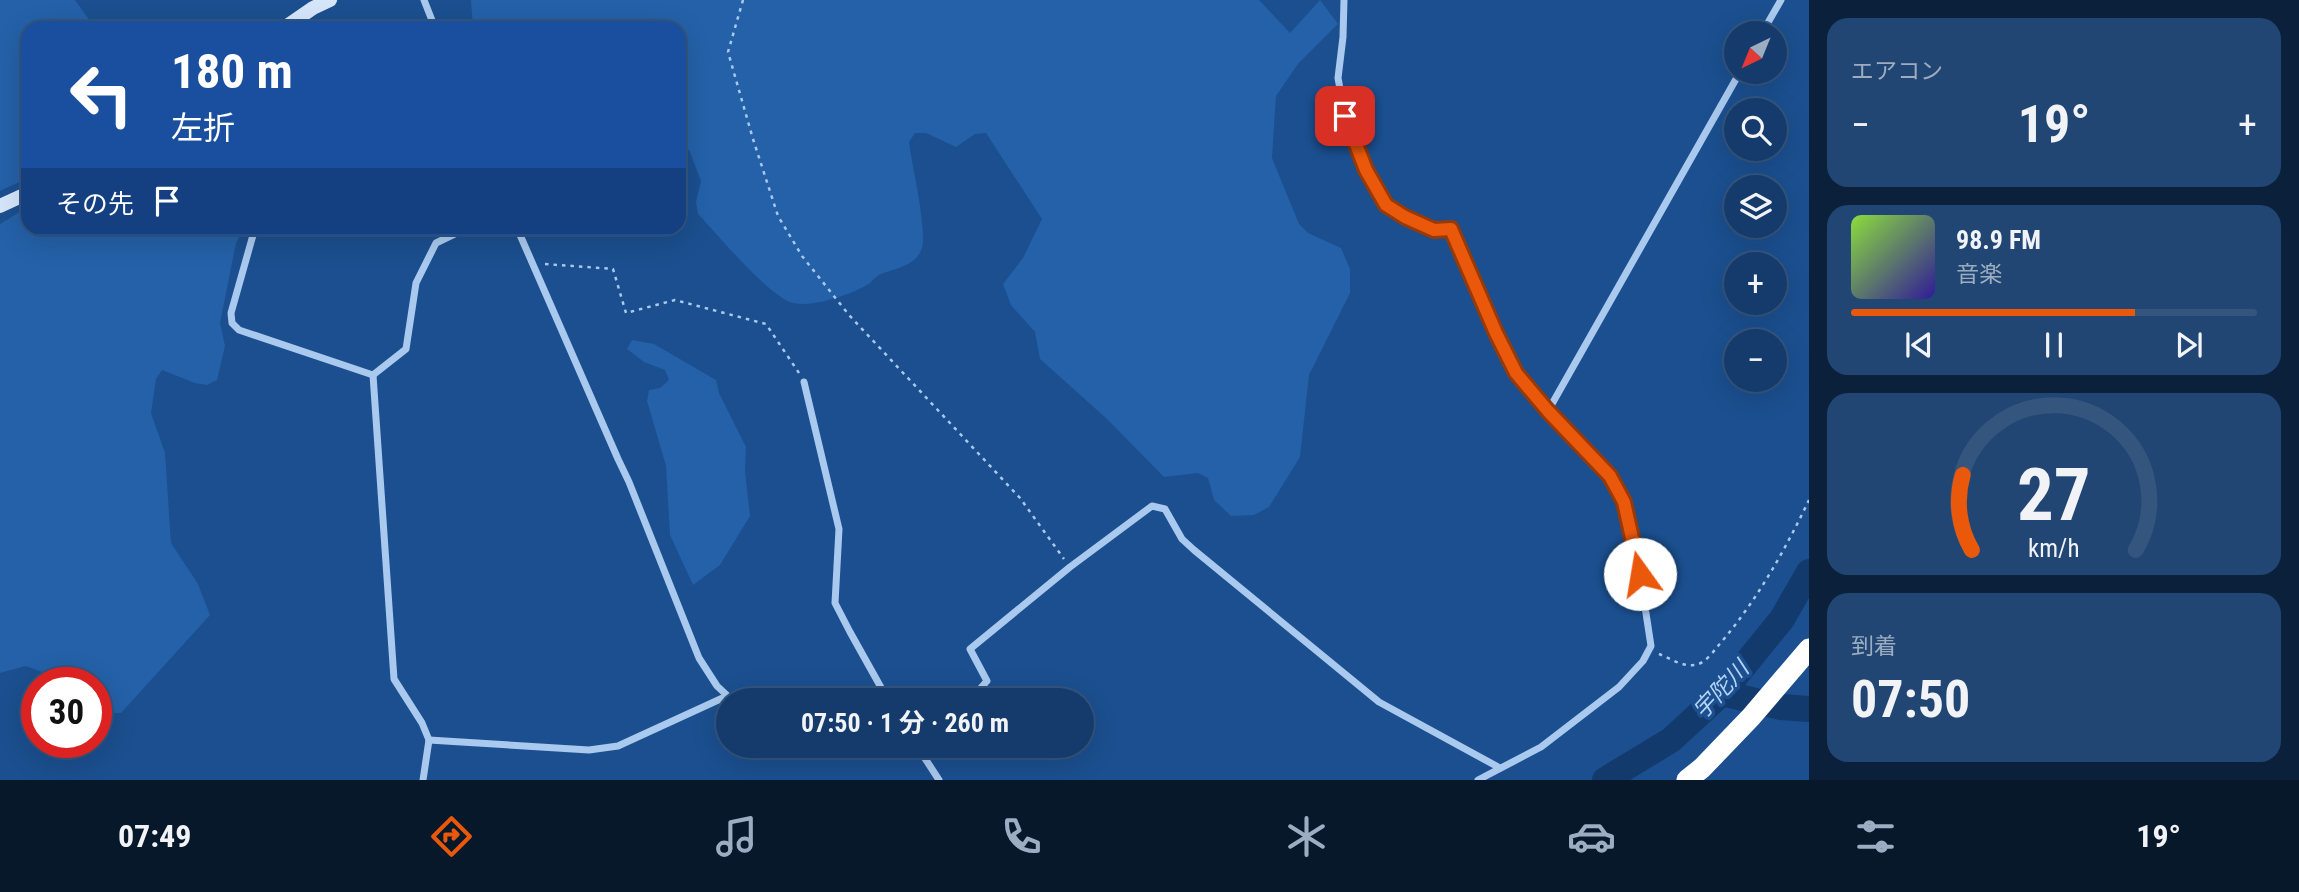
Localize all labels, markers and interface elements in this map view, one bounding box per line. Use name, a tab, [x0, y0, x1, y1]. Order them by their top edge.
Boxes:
north arrow	[1724, 21, 1787, 84]
map controls	[1724, 21, 1787, 392]
text: 180 m	[171, 43, 293, 100]
icon: left	[56, 49, 147, 140]
text: エアコン	[1851, 58, 1943, 85]
pin	[1315, 86, 1375, 146]
text: 19°	[2018, 94, 2090, 155]
icon: arrive	[1326, 97, 1364, 135]
button: search	[1724, 98, 1787, 161]
text: −	[1851, 103, 1870, 147]
text: +	[2238, 103, 2257, 147]
text: 左折	[171, 109, 235, 147]
button: layers	[1724, 175, 1787, 238]
icon: arrive	[148, 182, 186, 220]
text: その先	[56, 189, 134, 219]
text: 98.9 FM	[1956, 225, 2041, 255]
button: +	[1724, 252, 1787, 315]
text: 音楽	[1956, 261, 2002, 288]
icon: previous	[1900, 326, 1938, 364]
icon: pause	[2035, 326, 2073, 364]
icon: next	[2170, 326, 2208, 364]
button: −	[1724, 329, 1787, 392]
text: 27	[2017, 452, 2091, 538]
text: km/h	[2028, 533, 2080, 562]
position arrow	[1603, 537, 1677, 611]
text: 到着	[1851, 633, 1897, 660]
water label: 宇陀川	[1688, 653, 1756, 724]
speed limit sign: 30	[21, 667, 112, 758]
text: 07:50	[1851, 669, 1970, 730]
text: 07:50 · 1 分 · 260 m	[801, 708, 1009, 738]
icon: directions	[427, 812, 476, 861]
icon: music	[712, 812, 761, 861]
icon: phone	[997, 812, 1046, 861]
icon: climate	[1282, 812, 1331, 861]
icon: car	[1567, 812, 1616, 861]
icon: filters	[1851, 812, 1900, 861]
text: 07:49	[118, 817, 191, 855]
text: 19°	[2136, 817, 2181, 855]

